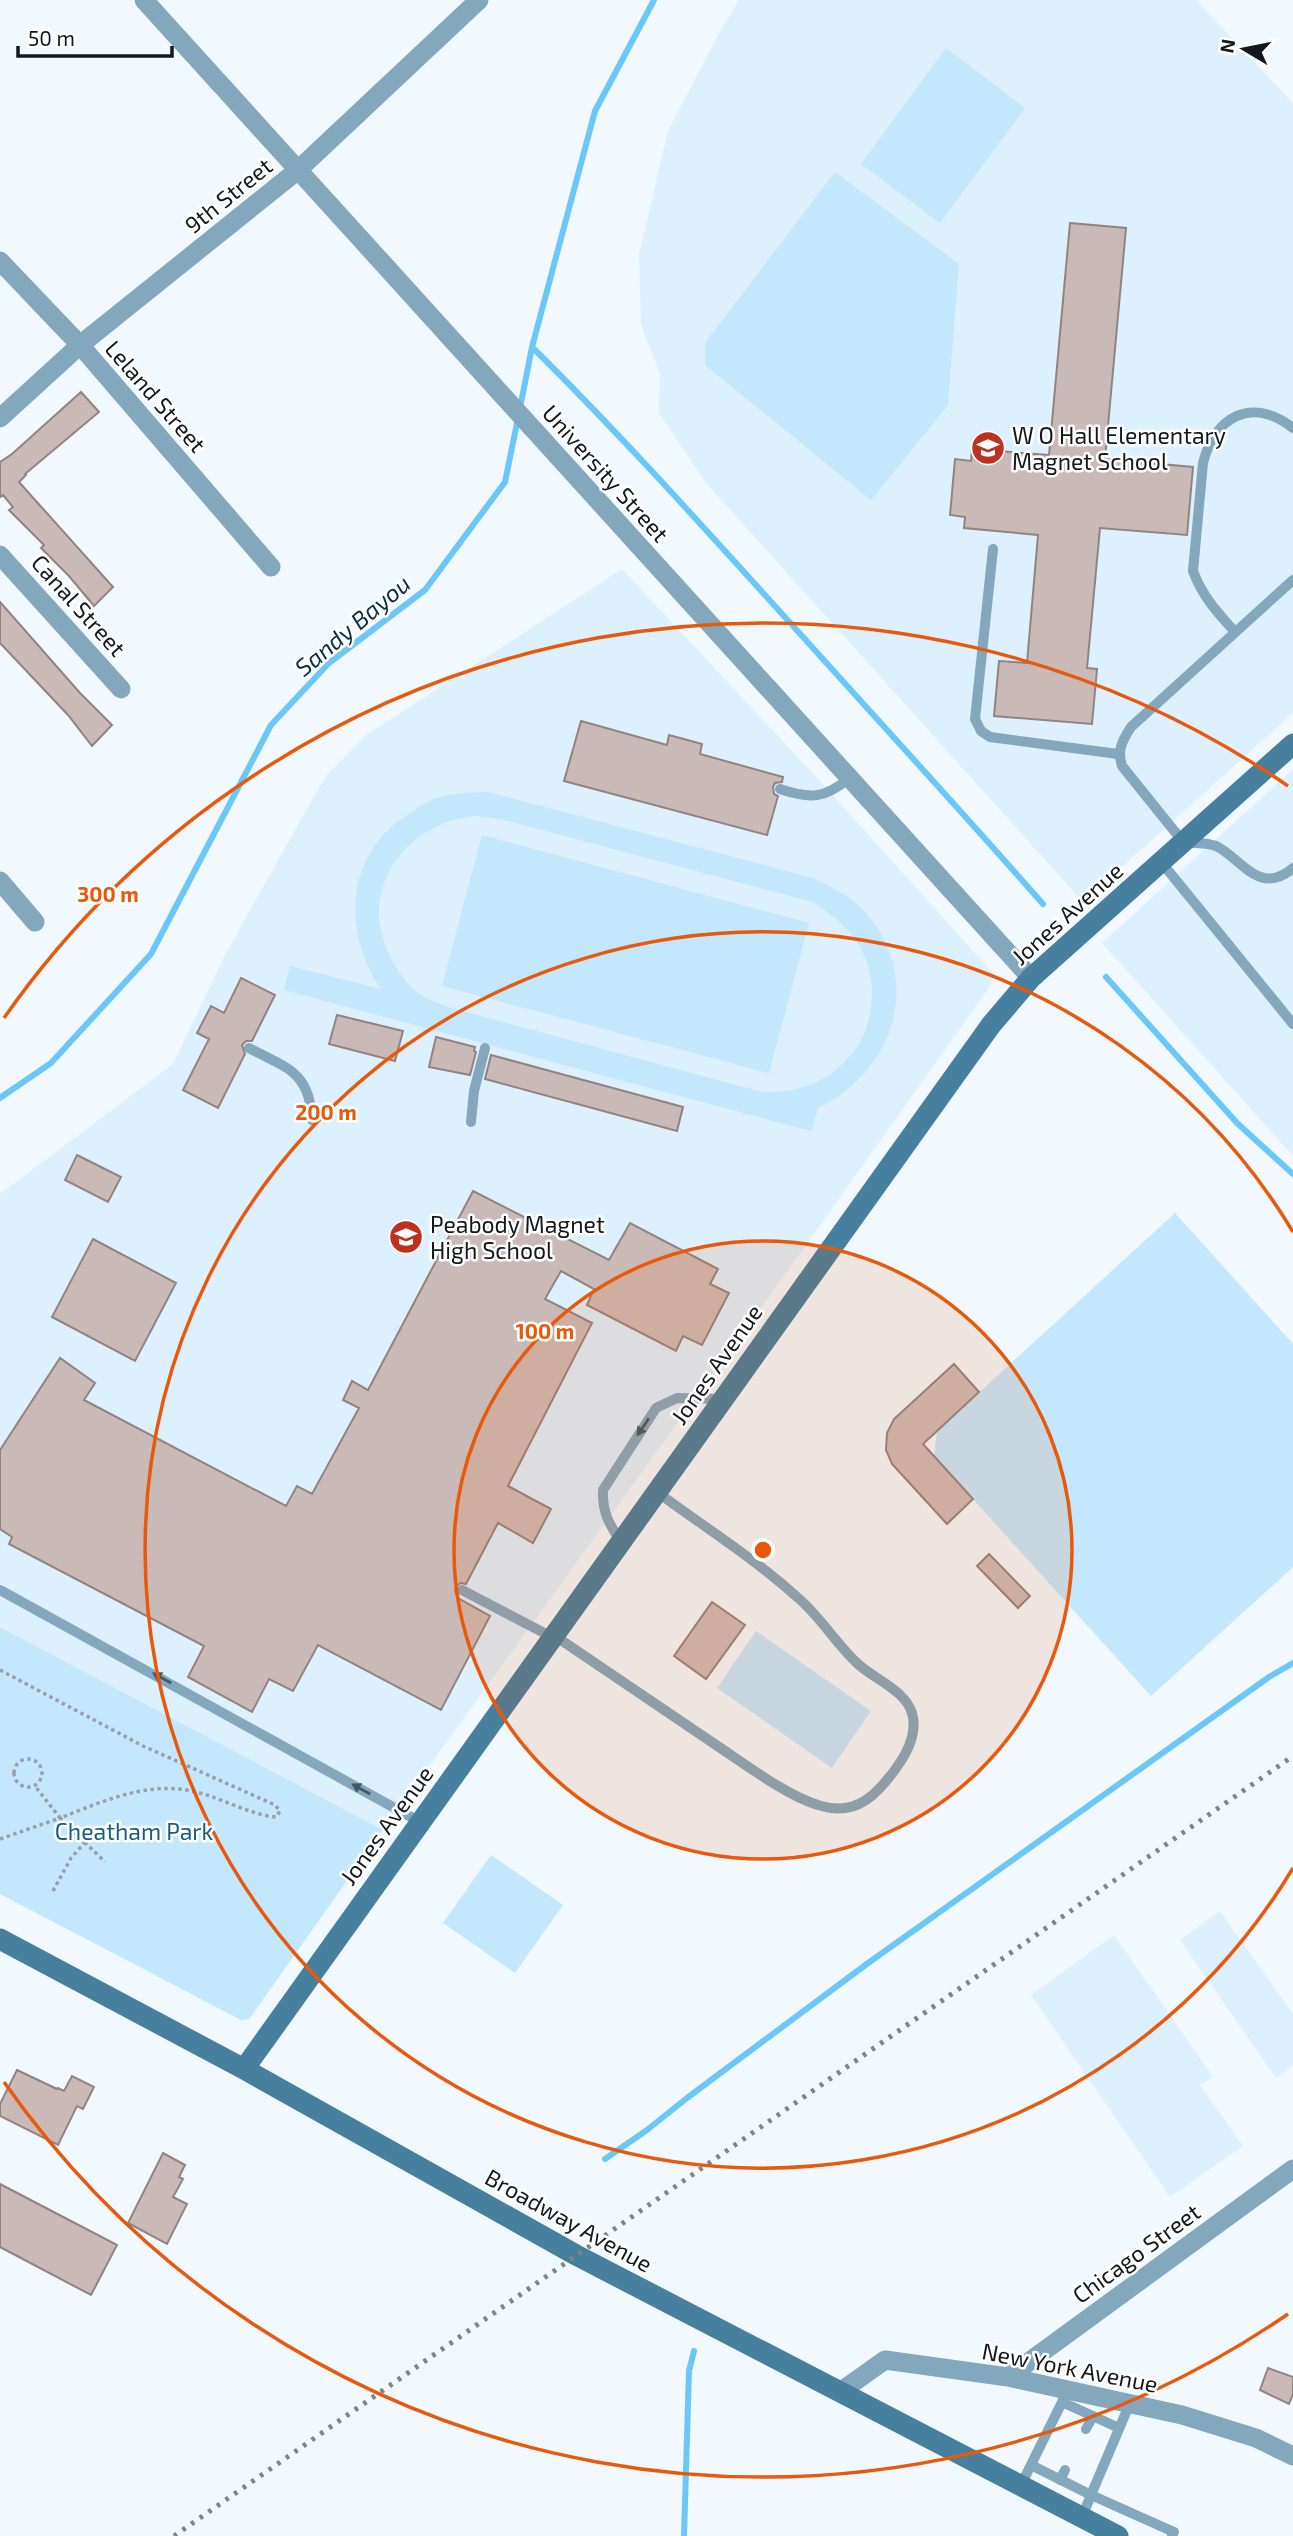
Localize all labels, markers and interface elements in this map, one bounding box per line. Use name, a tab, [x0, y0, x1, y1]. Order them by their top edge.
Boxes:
scale bar	[18, 14, 172, 58]
north arrow	[1209, 14, 1279, 84]
text: 50 m	[28, 25, 75, 50]
text: N	[1214, 37, 1239, 55]
street label: 9th Street	[179, 151, 278, 239]
street label: Leland Street	[100, 334, 212, 458]
street label: University Street	[537, 399, 675, 548]
place label: W O Hall Elementary Magnet School	[1012, 421, 1226, 475]
school or university icon: W O Hall Elementary Magnet School	[969, 429, 1007, 467]
street label: Canal Street	[26, 548, 132, 662]
water label: Sandy Bayou	[288, 568, 416, 682]
street label: Jones Avenue	[1006, 856, 1128, 970]
text: 300 m	[77, 881, 139, 906]
text: 200 m	[295, 1099, 357, 1124]
place label: Peabody Magnet High School	[430, 1210, 605, 1264]
school or university icon: Peabody Magnet High School	[387, 1218, 425, 1256]
street label: Jones Avenue	[664, 1299, 768, 1429]
text: 100 m	[516, 1318, 574, 1343]
one-way arrow	[636, 1418, 650, 1436]
centre of rings	[751, 1538, 775, 1562]
one-way arrow	[151, 1673, 171, 1685]
street label: Jones Avenue	[334, 1760, 438, 1890]
one-way arrow	[351, 1783, 370, 1795]
park label: Cheatham Park	[55, 1817, 214, 1845]
street label: Broadway Avenue	[480, 2162, 658, 2278]
street label: Chicago Street	[1067, 2197, 1205, 2309]
street label: New York Avenue	[980, 2336, 1160, 2398]

